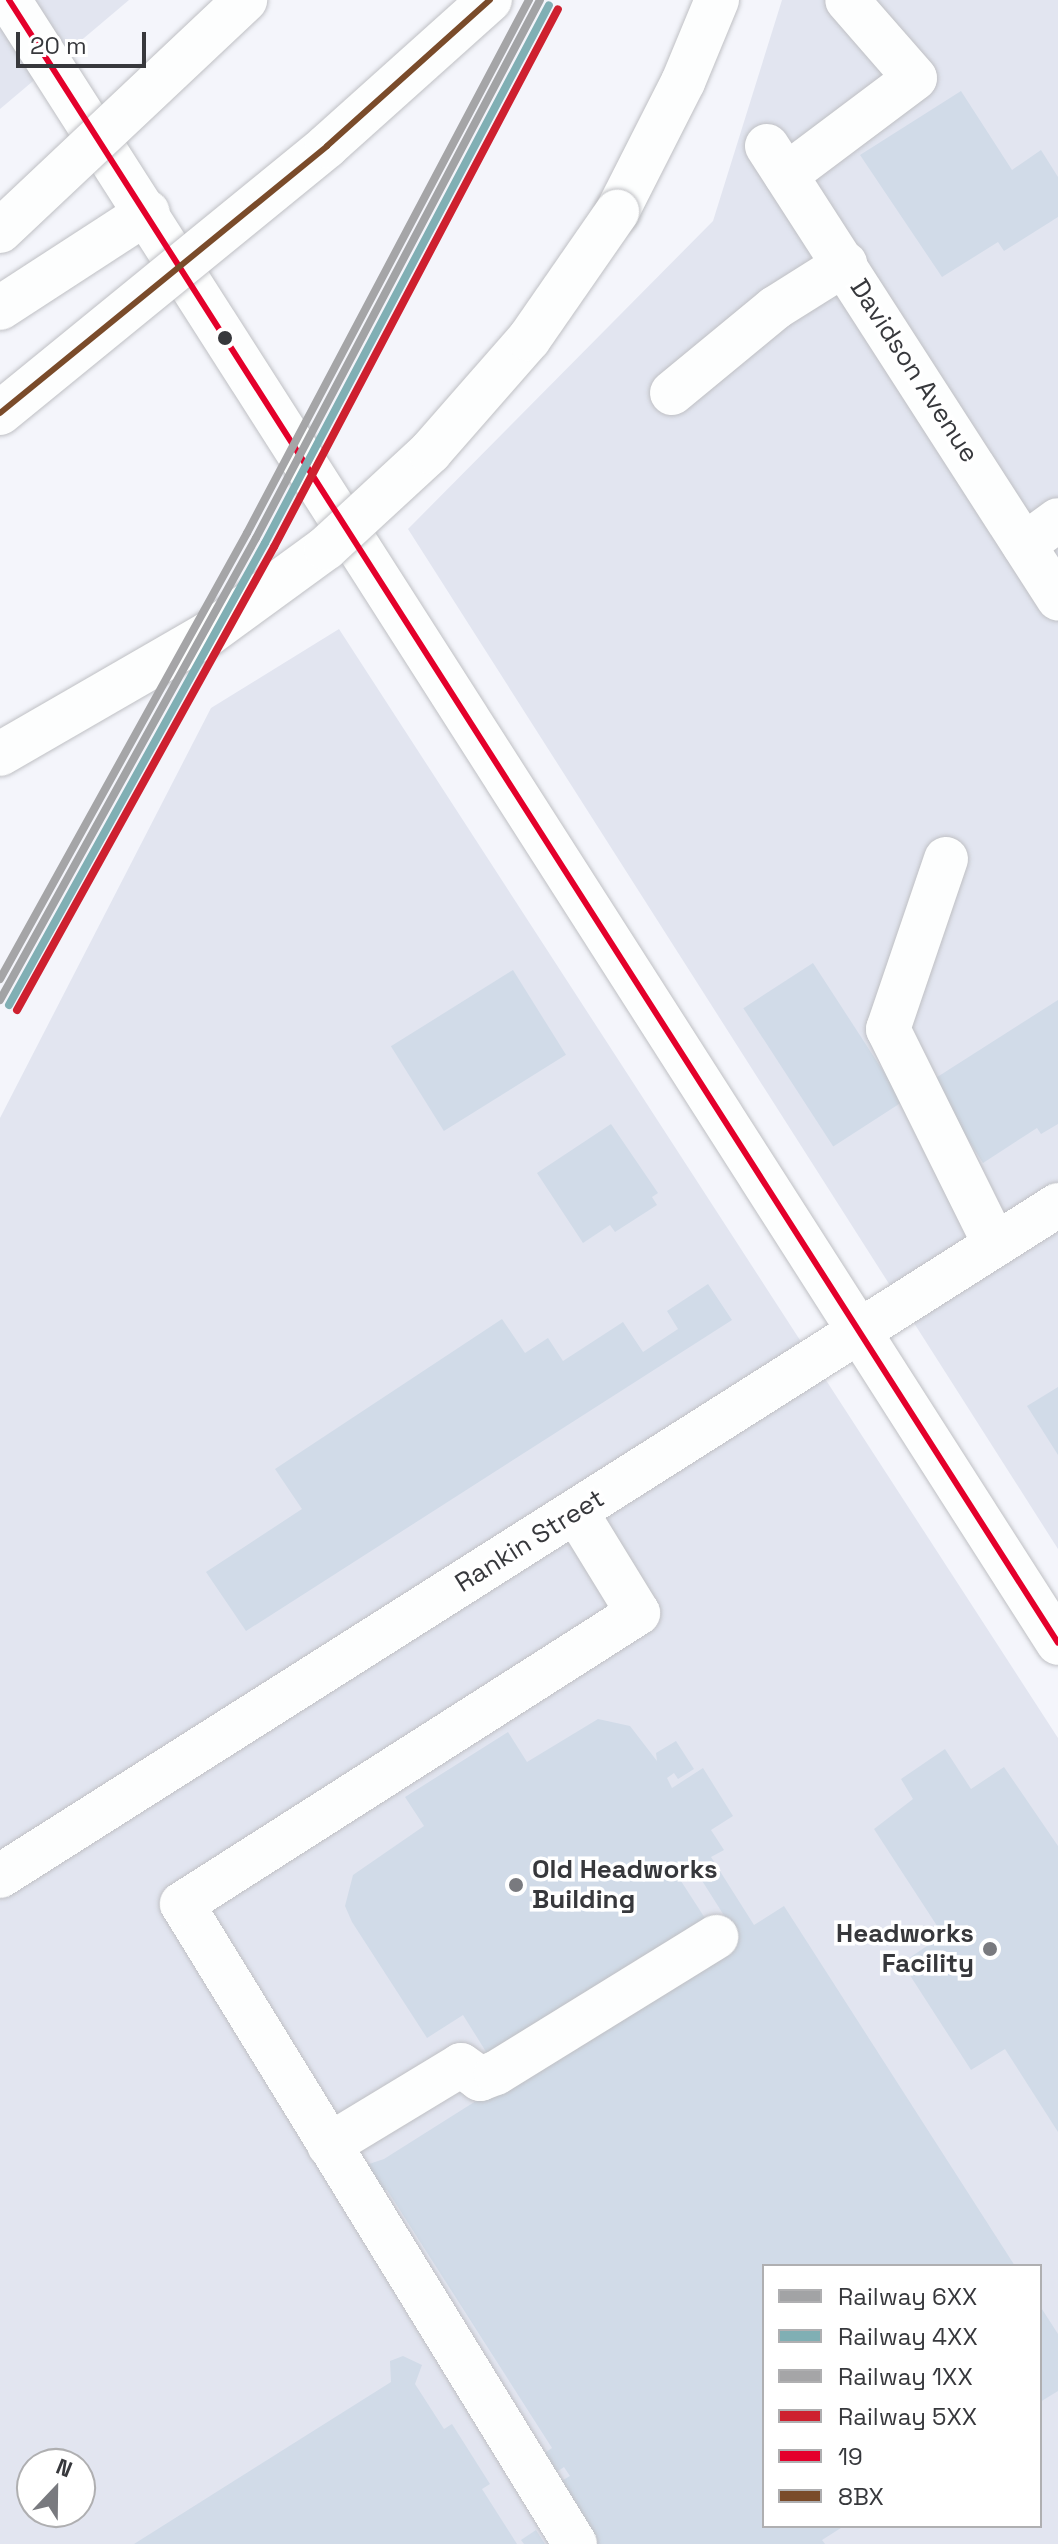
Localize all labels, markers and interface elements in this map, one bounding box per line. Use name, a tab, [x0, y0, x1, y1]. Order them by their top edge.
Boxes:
scale bar	[20, 16, 150, 66]
text: 20 m	[30, 30, 87, 61]
street label: Davidson Avenue	[843, 273, 985, 469]
unlabelled marker	[217, 330, 233, 346]
street label: Rankin Street	[450, 1483, 610, 1599]
place label: Old Headworks Building	[532, 1854, 718, 1916]
marker: Old Headworks Building	[507, 1876, 525, 1894]
place label: Headworks Facility	[836, 1918, 974, 1980]
marker: Headworks Facility	[981, 1940, 999, 1958]
legend	[762, 2264, 1042, 2528]
text: Railway 6XX	[838, 2281, 977, 2312]
text: Railway 4XX	[838, 2321, 978, 2352]
text: Railway 1XX	[838, 2361, 973, 2392]
text: Railway 5XX	[838, 2401, 977, 2432]
text: 19	[838, 2441, 863, 2472]
north arrow	[16, 2448, 96, 2528]
text: N	[52, 2452, 76, 2483]
text: 8BX	[838, 2481, 884, 2512]

